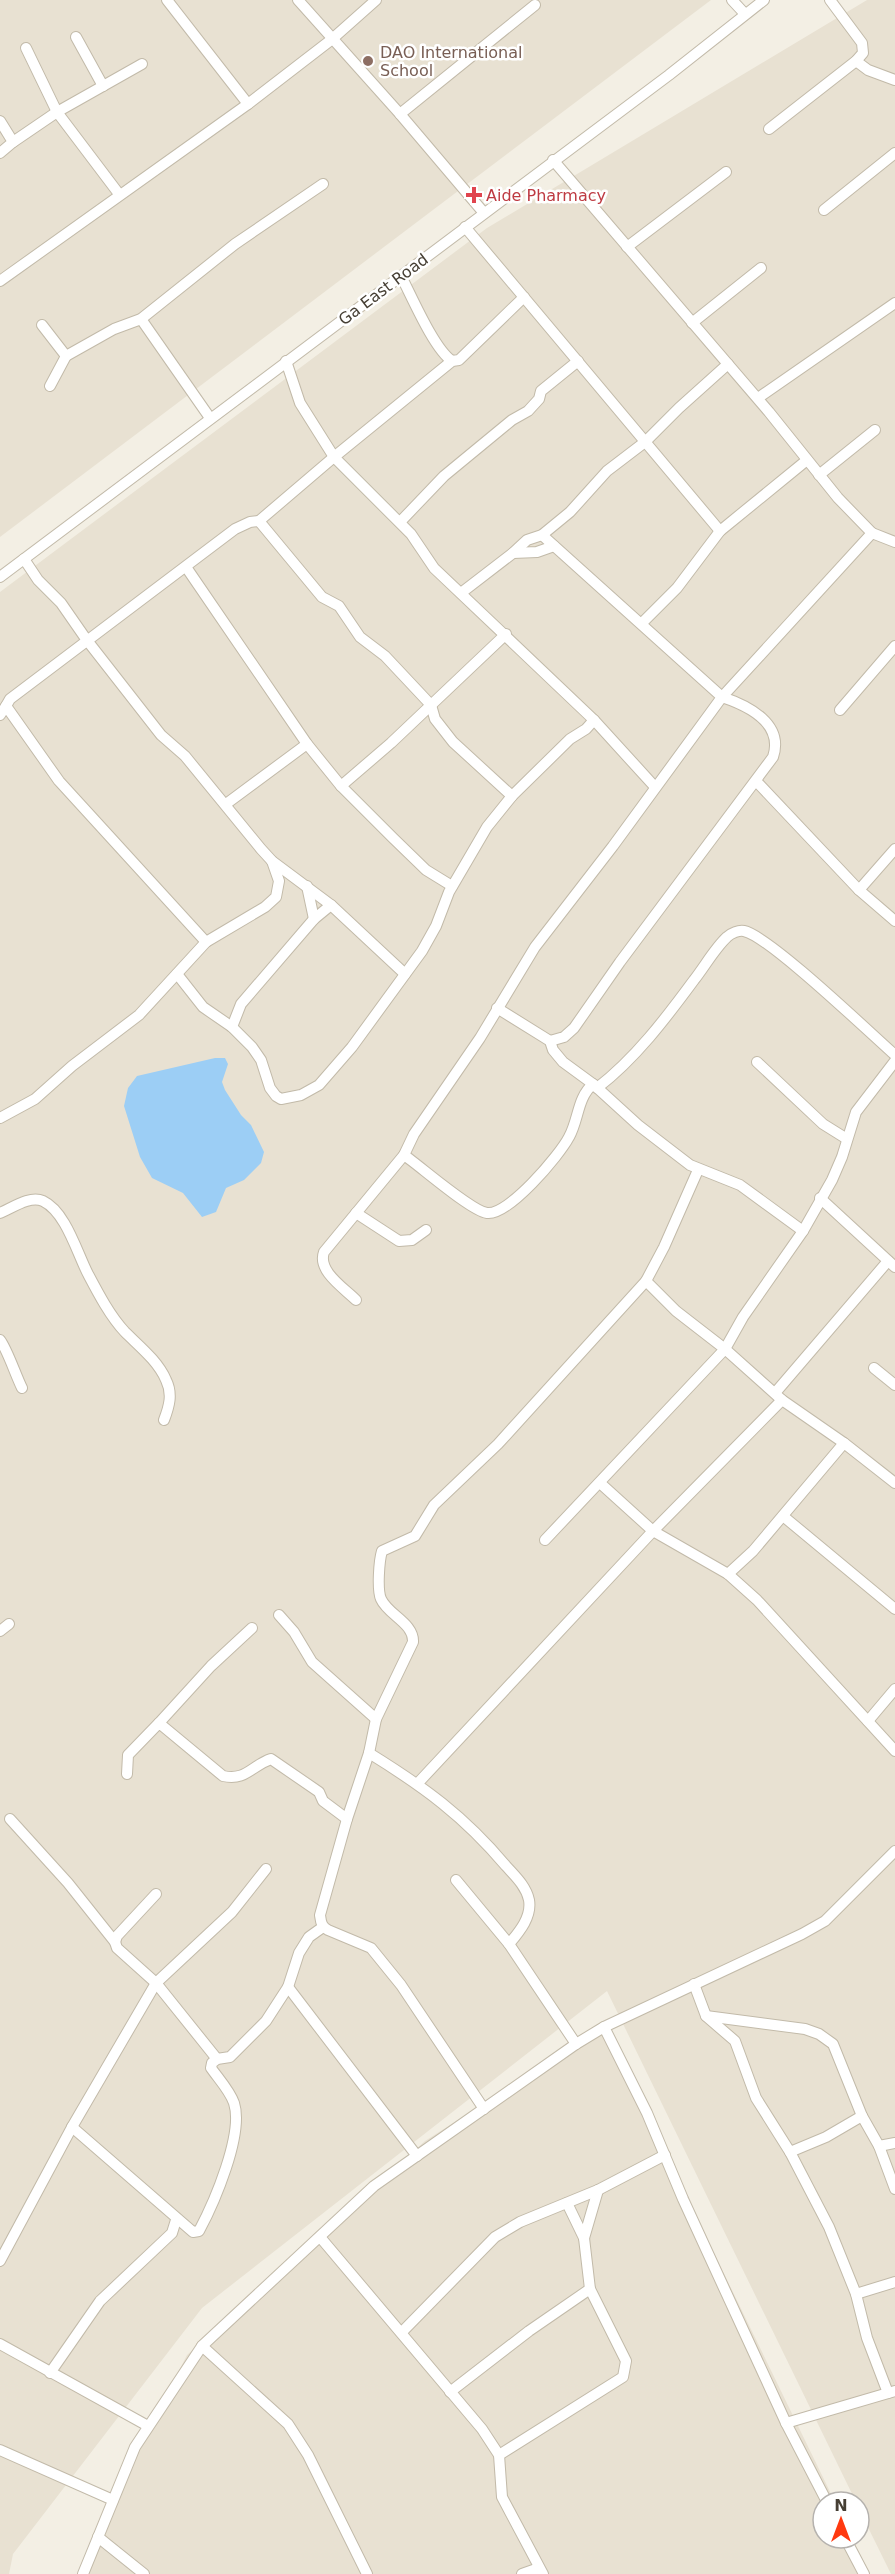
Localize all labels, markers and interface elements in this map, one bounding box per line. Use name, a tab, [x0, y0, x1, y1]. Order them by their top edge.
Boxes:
place label: DAO International School	[380, 43, 523, 80]
marker: DAO International School	[361, 54, 375, 68]
place label: Aide Pharmacy	[486, 186, 606, 205]
marker: Aide Pharmacy	[467, 188, 481, 202]
street label: Ga East Road	[335, 250, 432, 329]
north arrow	[811, 2490, 871, 2550]
text: N	[834, 2496, 848, 2515]

